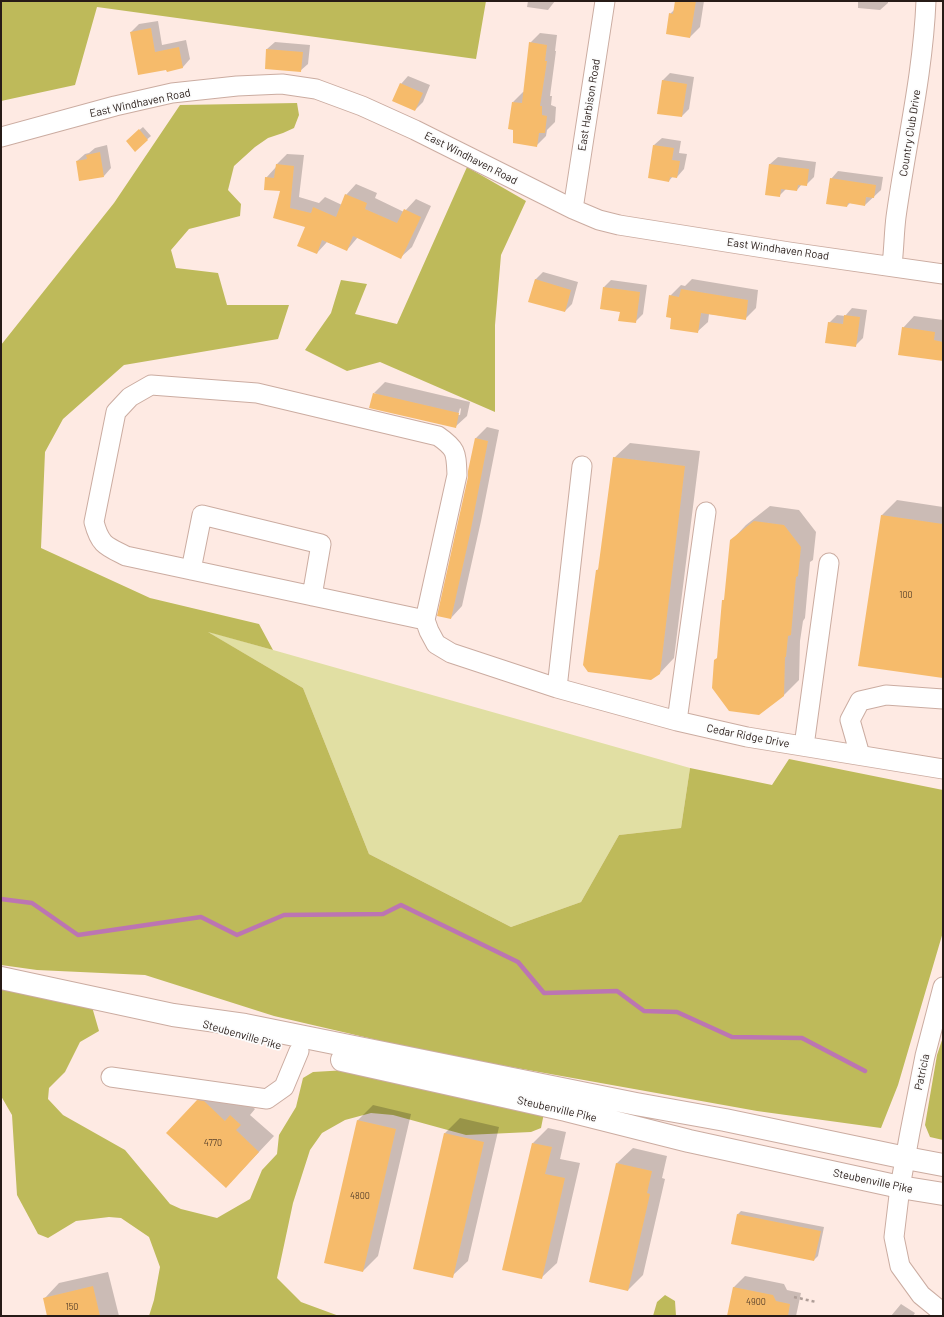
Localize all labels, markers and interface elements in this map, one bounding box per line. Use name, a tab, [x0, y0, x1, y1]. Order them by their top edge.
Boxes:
street label: East Harbison Road	[575, 58, 603, 152]
street label: East Windhaven Road	[88, 86, 192, 120]
street label: Country Club Drive	[897, 89, 923, 177]
street label: East Windhaven Road	[422, 129, 520, 187]
street label: East Windhaven Road	[726, 235, 830, 263]
house number: 100	[899, 590, 913, 600]
street label: Cedar Ridge Drive	[705, 721, 791, 751]
street label: Steubenville Pike	[201, 1017, 283, 1053]
street label: Patricia	[912, 1053, 932, 1091]
street label: Steubenville Pike	[516, 1093, 598, 1125]
house number: 4770	[204, 1138, 222, 1148]
street label: Steubenville Pike	[832, 1166, 914, 1196]
house number: 4800	[350, 1191, 370, 1201]
house number: 4900	[746, 1297, 766, 1307]
house number: 150	[66, 1302, 78, 1312]

